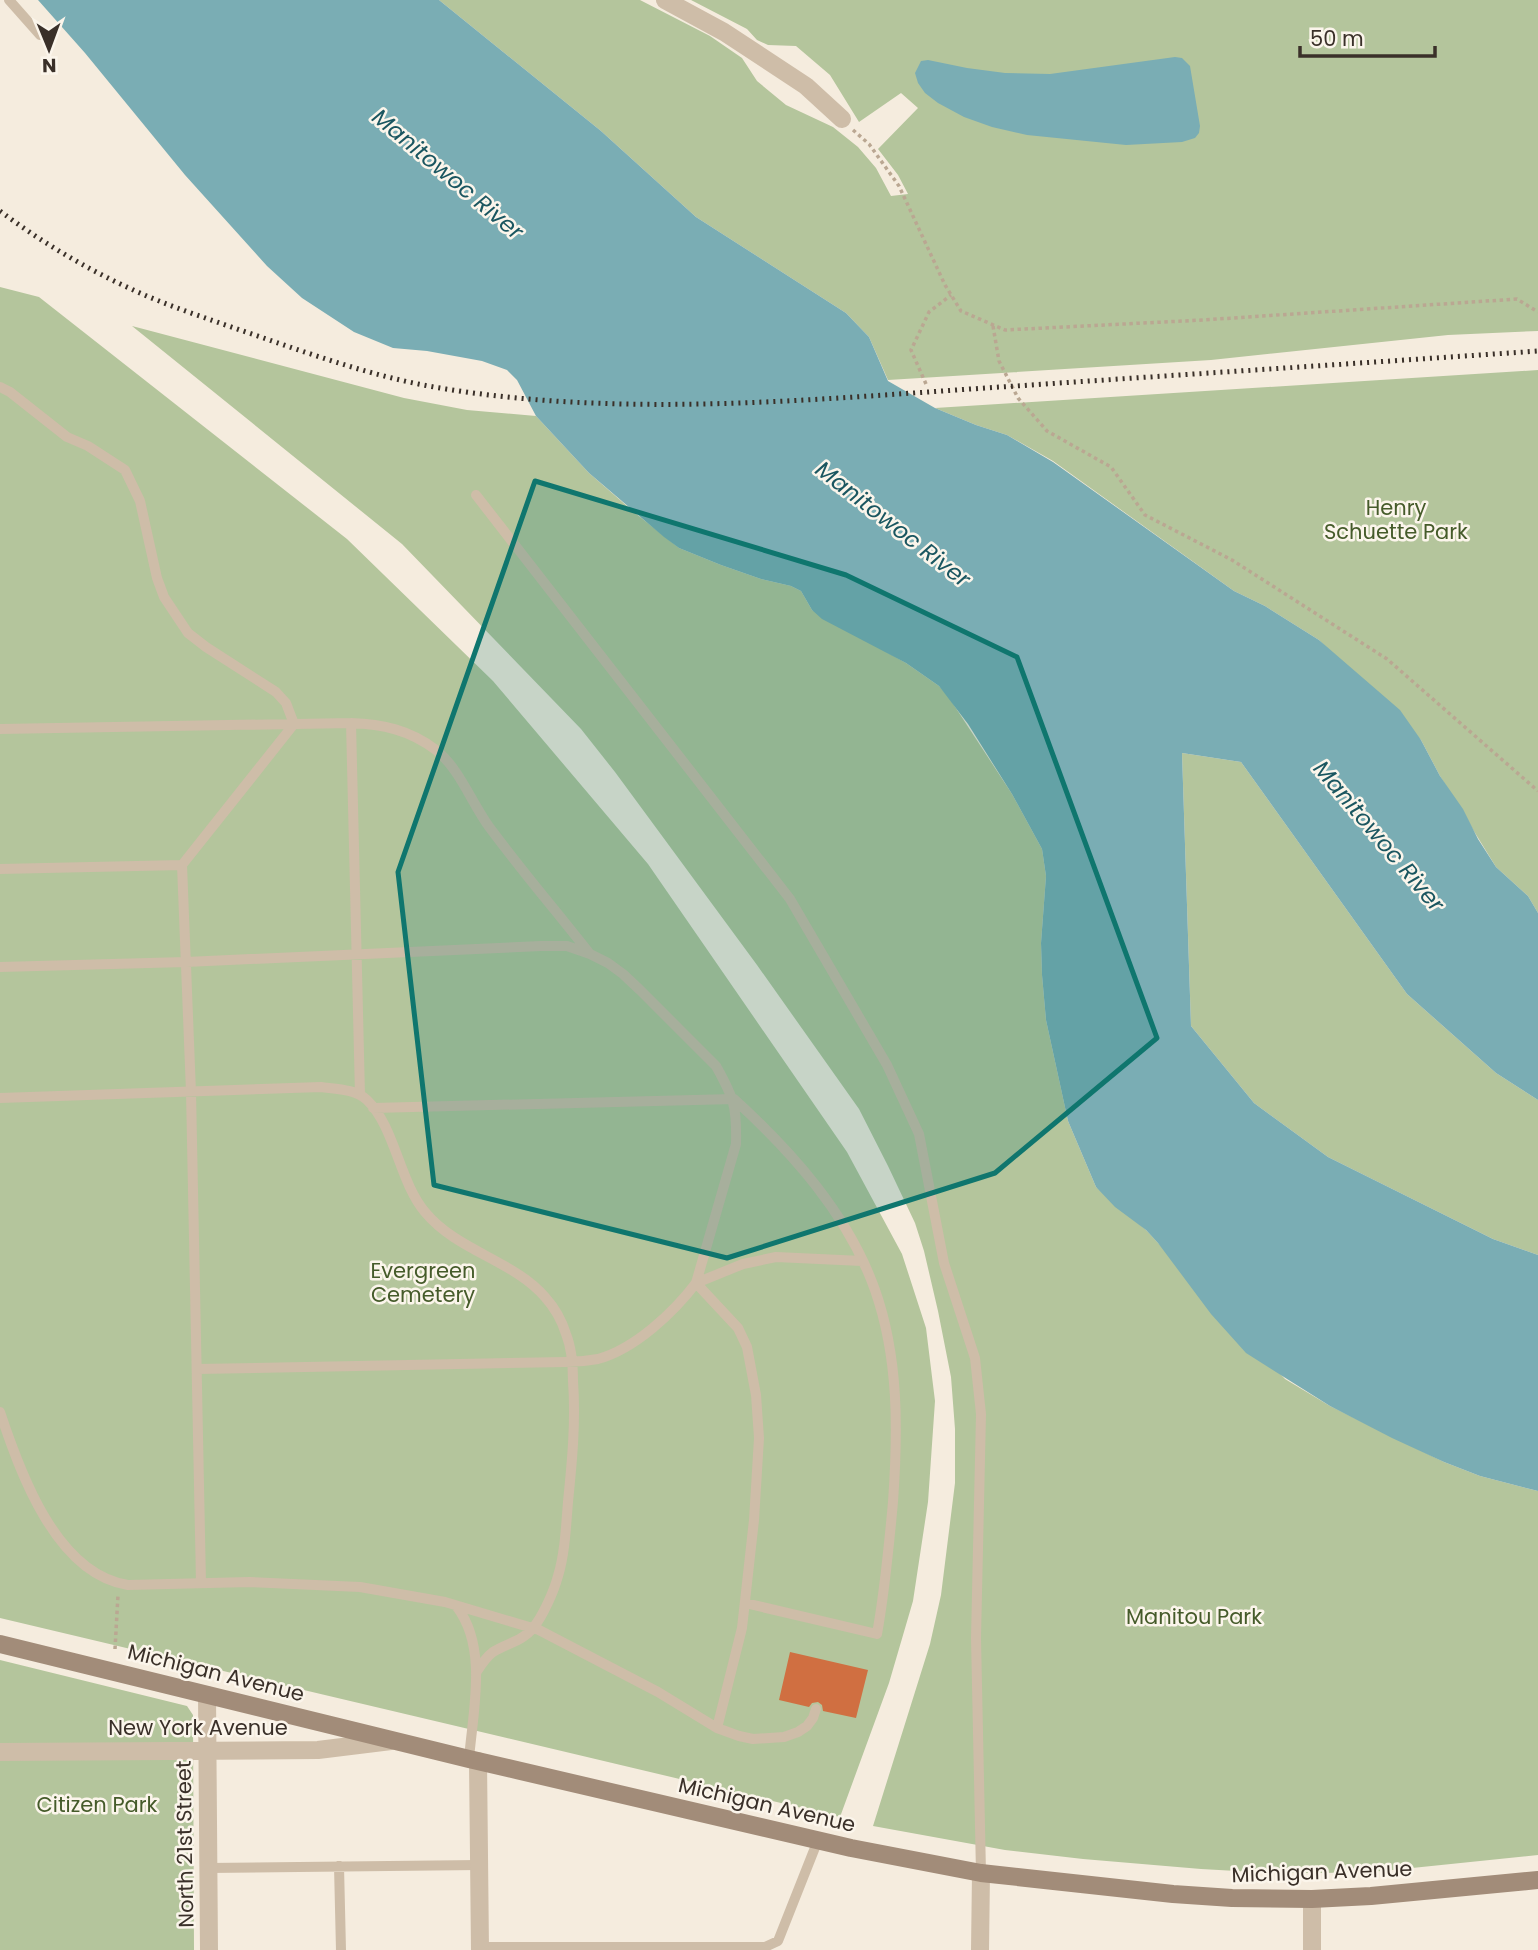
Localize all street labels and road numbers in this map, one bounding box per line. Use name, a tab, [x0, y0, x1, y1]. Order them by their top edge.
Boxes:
street label: Michigan Avenue	[125, 1637, 307, 1708]
street label: New York Avenue	[108, 1713, 288, 1742]
street label: North 21st Street	[169, 1760, 200, 1928]
street label: Michigan Avenue	[676, 1770, 859, 1839]
street label: Michigan Avenue	[1231, 1854, 1413, 1889]

